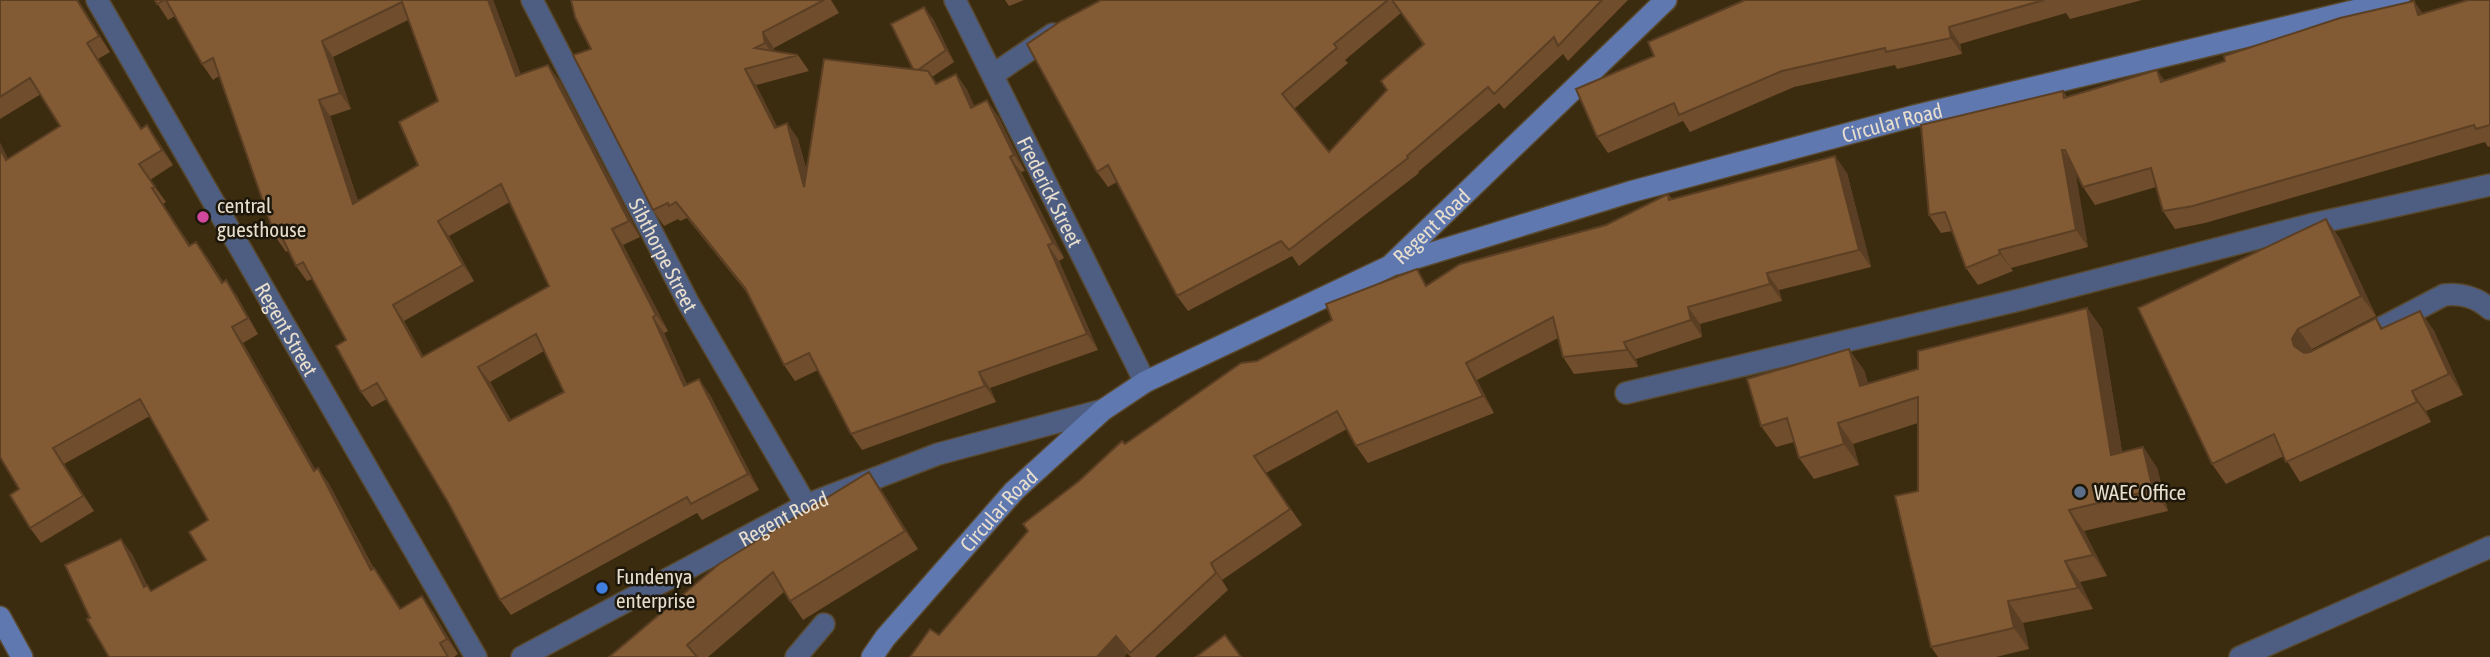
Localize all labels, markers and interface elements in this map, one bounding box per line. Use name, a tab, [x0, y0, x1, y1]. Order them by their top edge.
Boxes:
street label: Circular Road	[1839, 98, 1945, 147]
street label: Frederick Street	[1013, 132, 1088, 251]
street label: Regent Road	[1388, 184, 1475, 269]
place label: central guesthouse	[217, 193, 306, 241]
street label: Sibthorpe Street	[624, 194, 703, 316]
marker: central guesthouse	[195, 209, 211, 225]
street label: Regent Street	[251, 278, 323, 380]
street label: Circular Road	[955, 464, 1042, 556]
place label: WAEC Office	[2094, 480, 2186, 504]
marker: WAEC Office	[2072, 484, 2088, 500]
street label: Regent Road	[734, 486, 831, 551]
place label: Fundenya enterprise	[616, 564, 695, 612]
marker: Fundenya enterprise	[594, 580, 610, 596]

